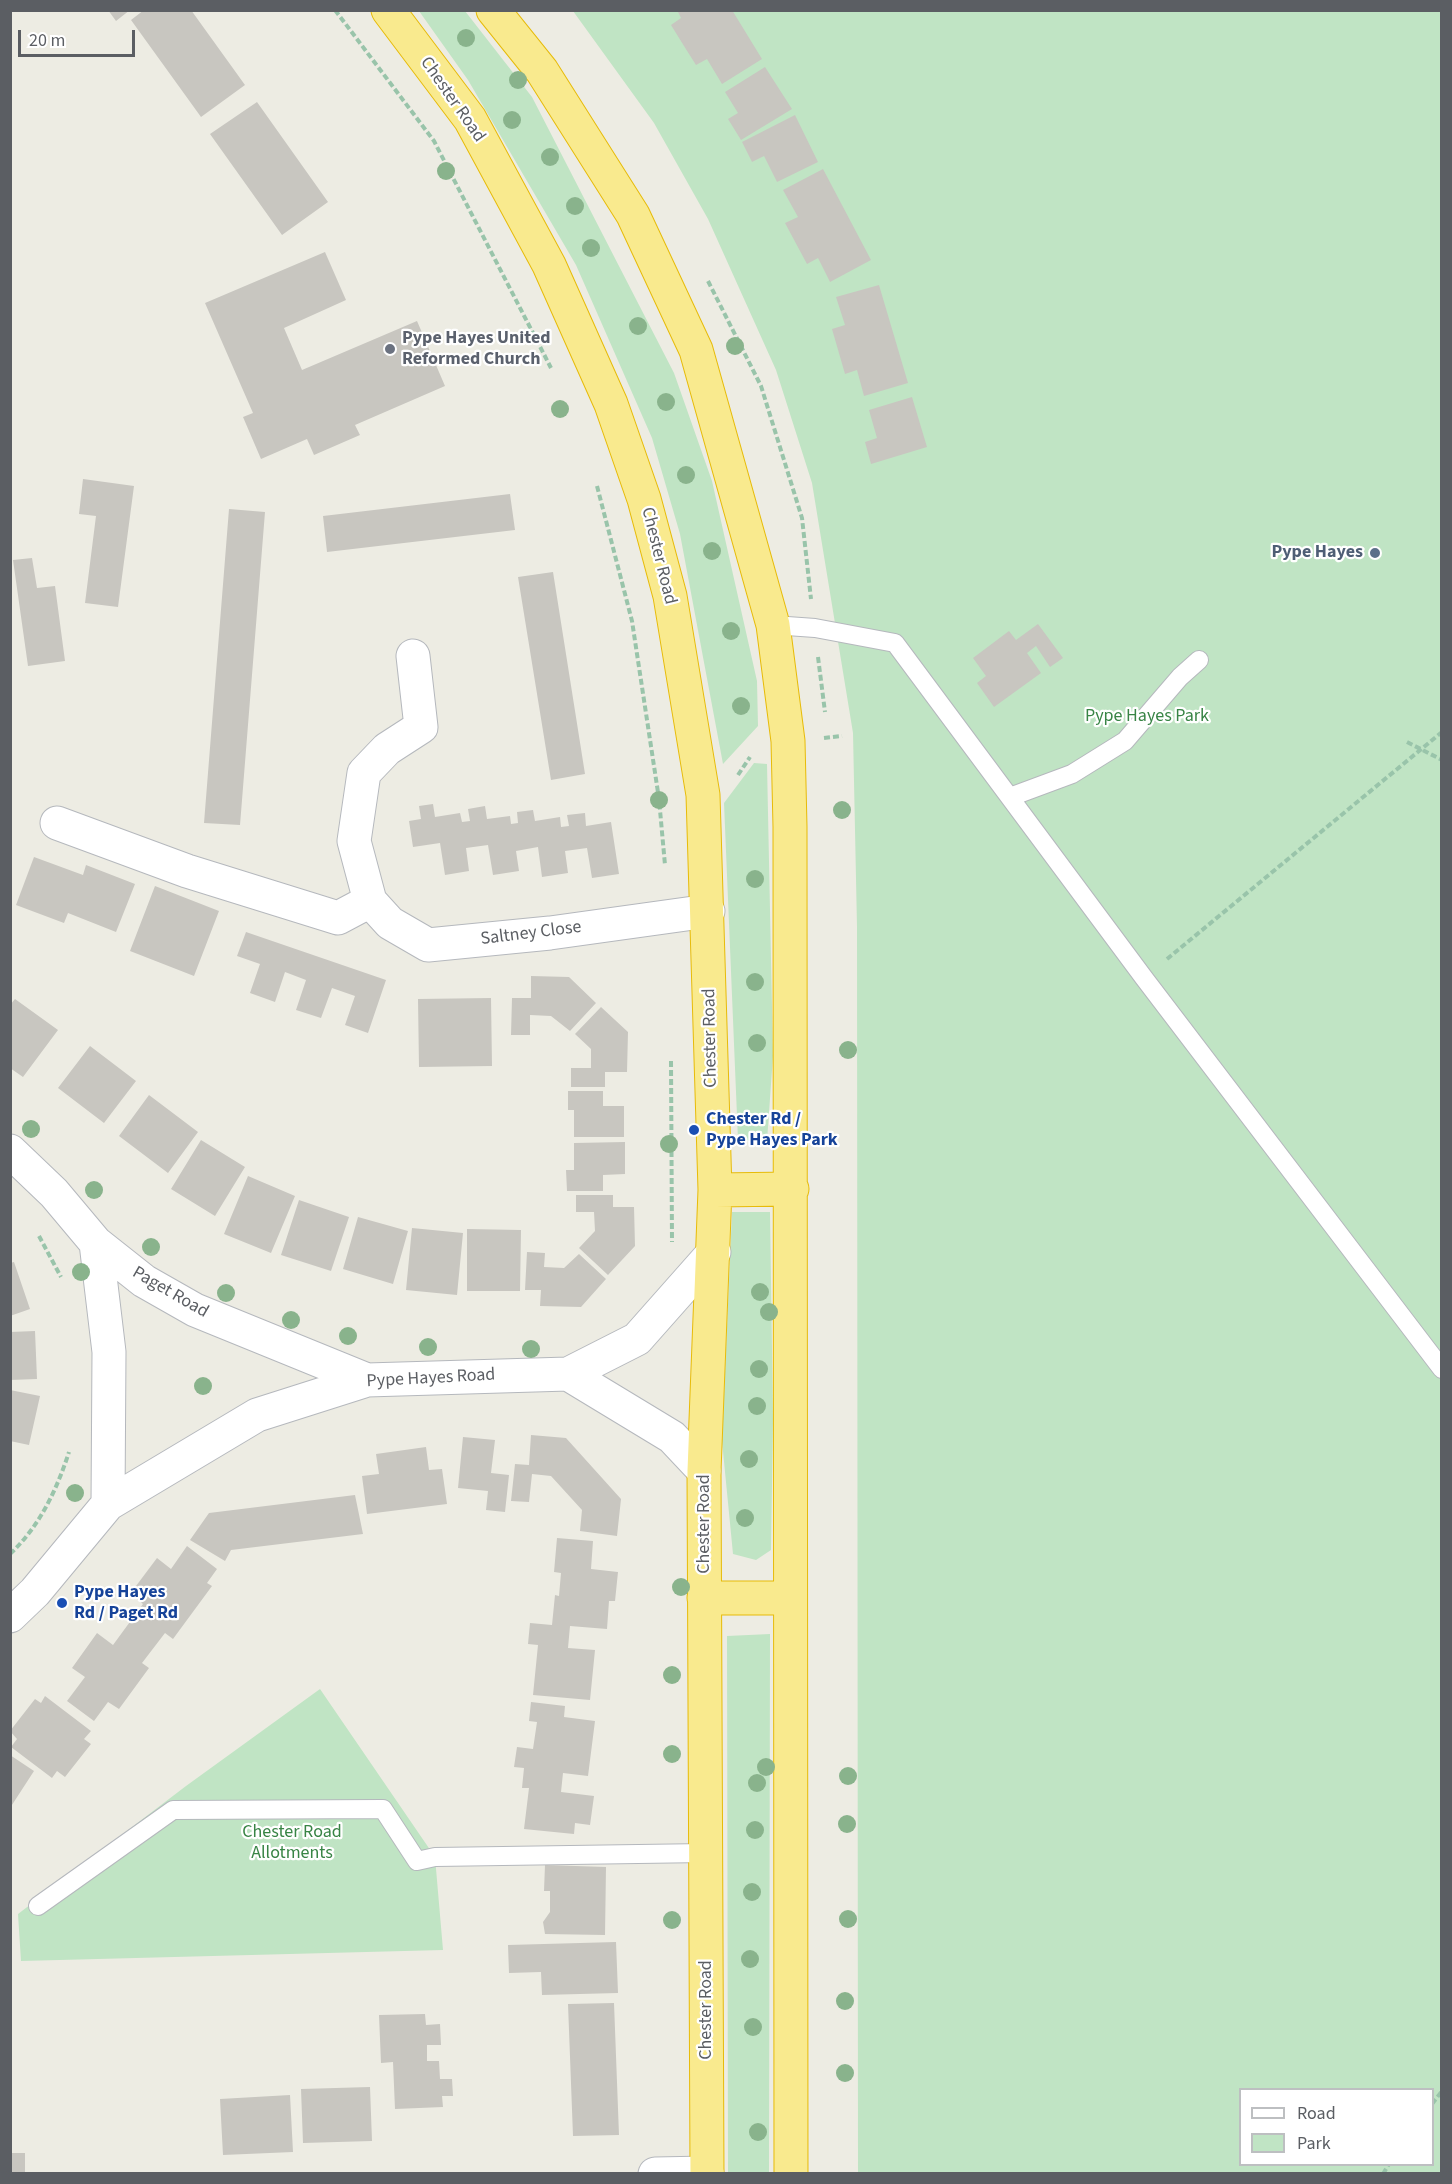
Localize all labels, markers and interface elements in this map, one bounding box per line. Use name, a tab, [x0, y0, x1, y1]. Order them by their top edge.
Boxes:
scale bar	[21, 18, 138, 56]
text: 20 m	[29, 28, 65, 53]
street label: Chester Road	[415, 53, 489, 147]
place label: Pype Hayes United Reformed Church	[402, 328, 551, 370]
marker: Pype Hayes United Reformed Church	[383, 342, 397, 356]
street label: Chester Road	[635, 505, 681, 607]
place label: Pype Hayes	[1272, 542, 1363, 564]
marker: Pype Hayes	[1368, 546, 1382, 560]
park label: Pype Hayes Park	[1085, 706, 1209, 728]
street label: Saltney Close	[479, 917, 583, 951]
street label: Chester Road	[699, 988, 723, 1088]
place label: Chester Rd / Pype Hayes Park	[706, 1109, 838, 1152]
marker: Chester Rd / Pype Hayes Park	[687, 1123, 701, 1137]
street label: Paget Road	[128, 1263, 212, 1323]
street label: Pype Hayes Road	[366, 1365, 496, 1393]
street label: Chester Road	[694, 1474, 716, 1574]
place label: Pype Hayes Rd / Paget Rd	[74, 1582, 178, 1624]
marker: Pype Hayes Rd / Paget Rd	[55, 1596, 69, 1610]
park label: Chester Road Allotments	[242, 1822, 342, 1864]
street label: Chester Road	[696, 1960, 718, 2060]
legend	[1239, 2088, 1434, 2166]
text: Road	[1297, 2101, 1336, 2126]
text: Park	[1297, 2131, 1331, 2156]

